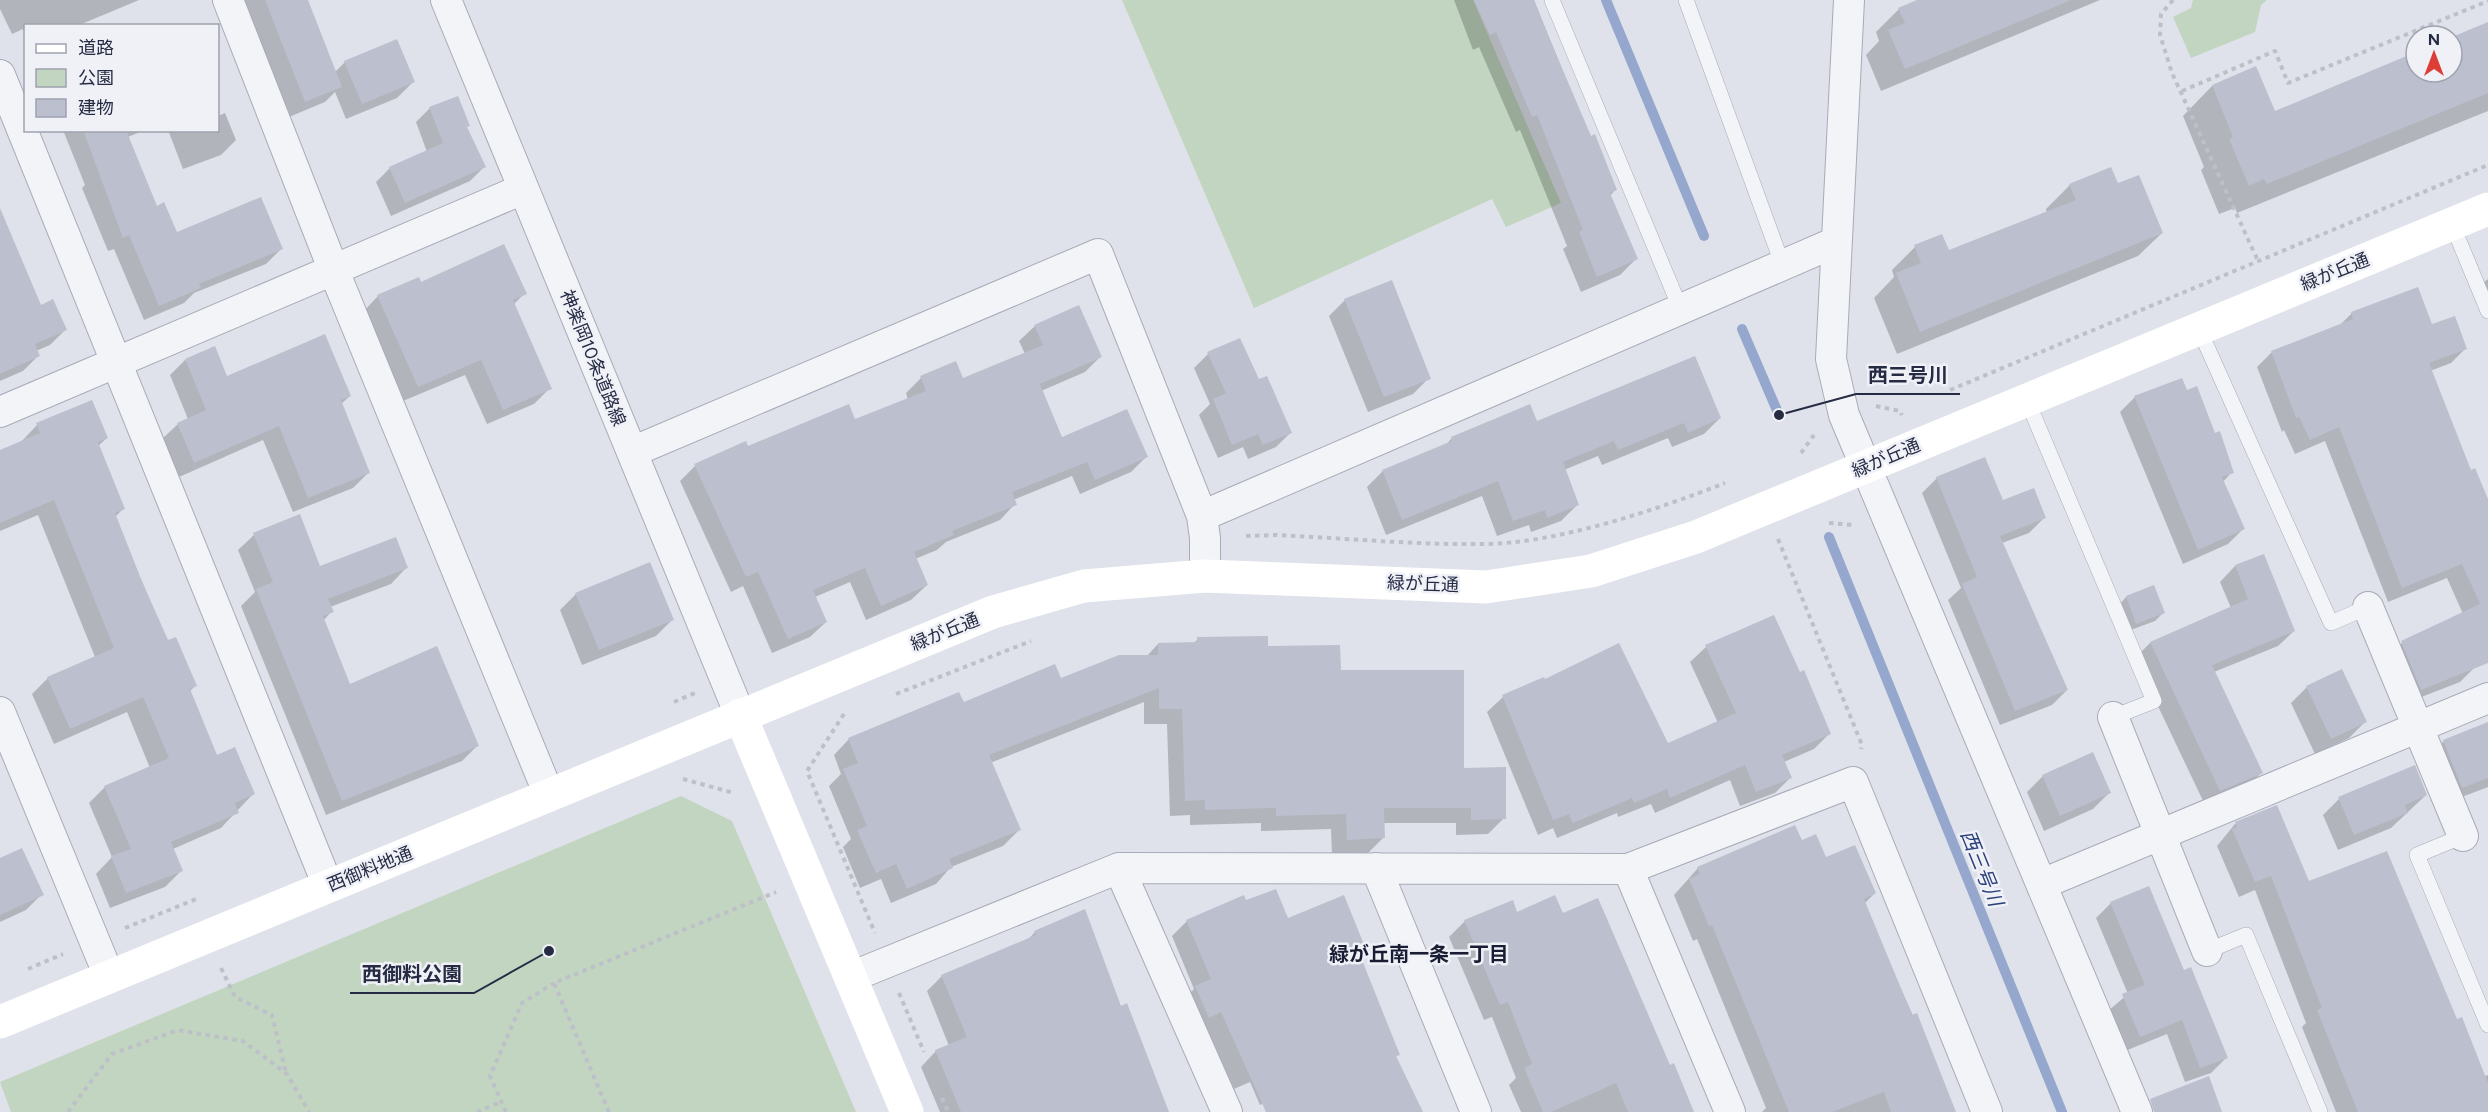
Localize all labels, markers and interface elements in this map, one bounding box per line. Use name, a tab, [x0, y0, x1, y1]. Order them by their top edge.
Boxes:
legend	[24, 24, 219, 132]
north arrow	[2404, 24, 2464, 84]
text: N	[2428, 30, 2440, 49]
text: 道路	[78, 37, 114, 59]
text: 公園	[78, 67, 114, 89]
text: 建物	[78, 97, 114, 119]
street label: 緑が丘通	[2298, 248, 2372, 296]
street label: 神楽岡10条道路線	[556, 287, 630, 429]
callout: 西三号川	[1856, 356, 1960, 394]
text: 西三号川	[1868, 363, 1948, 387]
street label: 緑が丘通	[1849, 434, 1923, 482]
street label: 緑が丘通	[1387, 572, 1459, 596]
street label: 緑が丘通	[908, 608, 982, 656]
water label: 西三号川	[1956, 826, 2009, 911]
street label: 西御料地通	[324, 842, 416, 896]
district label: 緑が丘南一条一丁目	[1329, 942, 1509, 966]
callout: 西御料公園	[350, 955, 474, 993]
text: 西御料公園	[362, 962, 462, 986]

